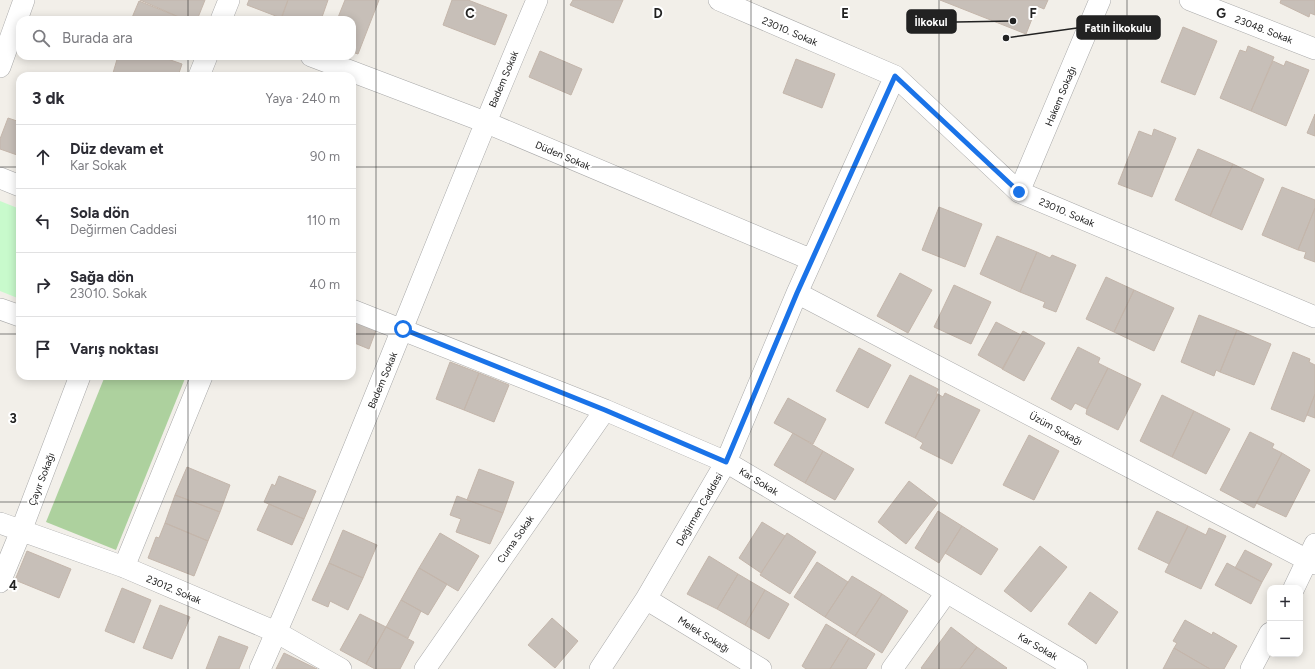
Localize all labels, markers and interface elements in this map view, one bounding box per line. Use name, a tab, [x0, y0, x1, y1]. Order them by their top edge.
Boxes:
text: C	[465, 6, 475, 21]
text: D	[653, 6, 663, 21]
text: E	[841, 6, 849, 21]
text: F	[1029, 6, 1037, 21]
text: G	[1216, 6, 1226, 21]
callout: İlkokul	[907, 10, 956, 33]
street label: 23048. Sokak	[1233, 12, 1295, 47]
street label: 23010. Sokak	[760, 14, 820, 49]
text: İlkokul	[915, 15, 948, 29]
search box	[16, 16, 356, 60]
callout: Fatih İlkokulu	[1077, 16, 1160, 39]
text: Fatih İlkokulu	[1084, 21, 1152, 35]
icon: search	[30, 27, 52, 49]
text: Burada ara	[62, 29, 133, 47]
street label: Badem Sokak	[486, 49, 521, 109]
street label: Hakem Sokağı	[1042, 64, 1079, 128]
text: 3 dk	[32, 88, 65, 108]
text: Yaya · 240 m	[265, 91, 340, 106]
street label: Düden Sokak	[533, 138, 592, 173]
text: Düz devam et	[70, 140, 164, 158]
icon: ahead	[32, 146, 54, 168]
text: 90 m	[310, 149, 340, 164]
text: Kar Sokak	[70, 158, 127, 173]
route end	[1010, 183, 1028, 201]
street label: 23010. Sokak	[1037, 195, 1097, 230]
text: Sola dön	[70, 204, 129, 222]
icon: left	[32, 210, 54, 232]
text: 110 m	[307, 213, 340, 228]
text: Değirmen Caddesi	[70, 222, 177, 237]
text: Sağa dön	[70, 268, 134, 286]
icon: right	[32, 274, 54, 296]
text: 40 m	[309, 277, 340, 292]
text: 23010. Sokak	[70, 286, 147, 301]
route start	[394, 320, 412, 338]
icon: arrive	[32, 338, 54, 360]
text: Varış noktası	[70, 340, 159, 358]
street label: Badem Sokak	[365, 350, 400, 410]
street label: Üzüm Sokağı	[1027, 409, 1085, 448]
text: 3	[9, 411, 17, 426]
street label: Çayır Sokağı	[25, 451, 58, 507]
street label: Kar Sokak	[737, 465, 781, 498]
street label: Değirmen Caddesi	[673, 470, 726, 548]
street label: Cuma Sokak	[494, 513, 537, 566]
street label: 23012. Sokak	[144, 572, 203, 607]
text: 4	[9, 578, 17, 593]
map controls	[1267, 585, 1303, 657]
button: +	[1267, 585, 1303, 621]
street label: Melek Sokağı	[675, 613, 732, 656]
button: −	[1267, 621, 1303, 657]
street label: Kar Sokak	[1016, 630, 1060, 663]

